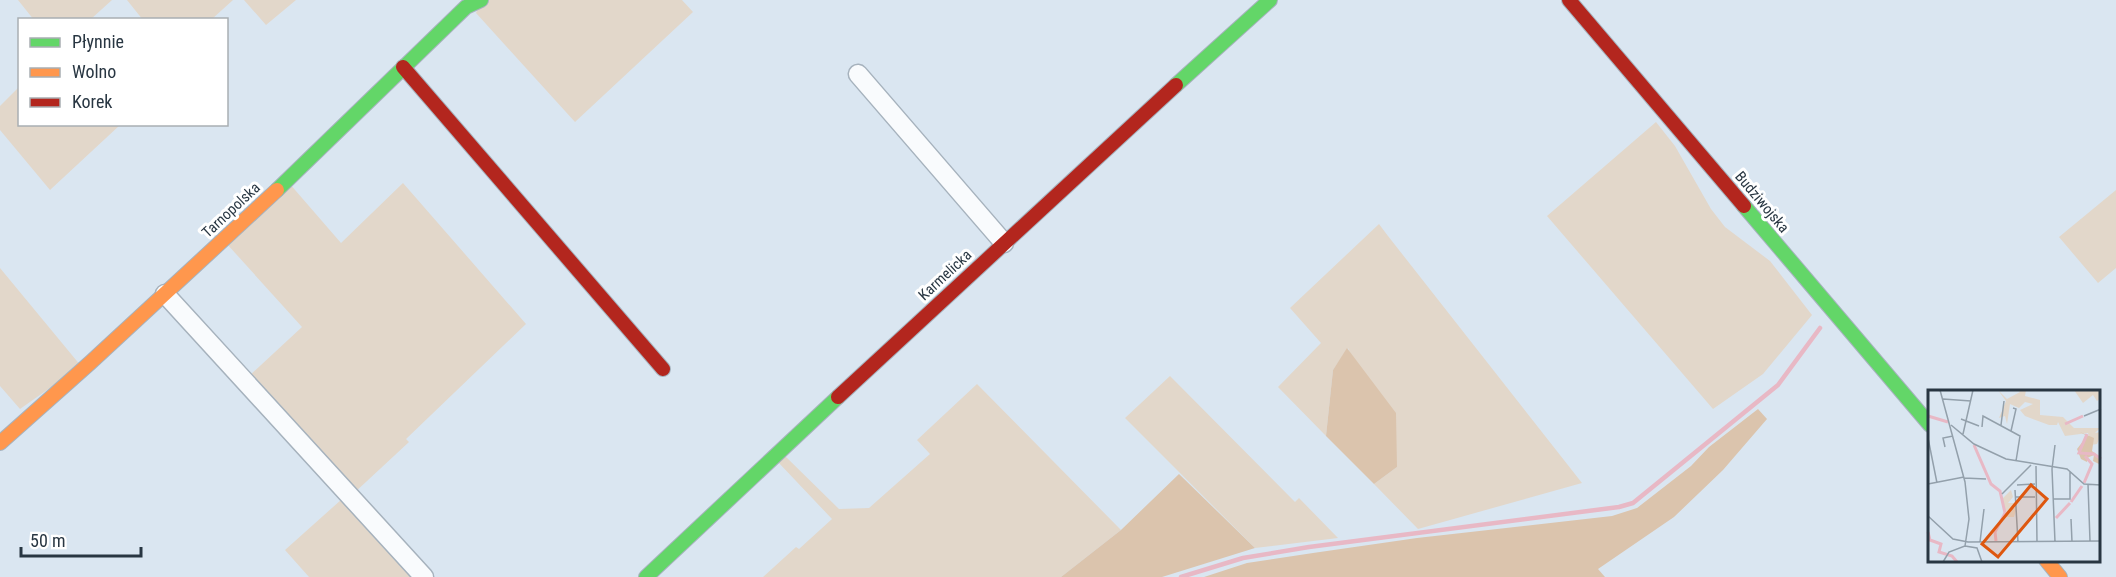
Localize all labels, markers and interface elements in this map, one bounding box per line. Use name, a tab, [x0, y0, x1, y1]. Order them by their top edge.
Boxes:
legend	[18, 18, 228, 126]
text: Płynnie	[72, 31, 124, 52]
text: Wolno	[72, 61, 116, 82]
text: Korek	[72, 91, 112, 112]
street label: Budziwojska	[1731, 168, 1793, 236]
street label: Tarnopolska	[198, 179, 264, 241]
street label: Karmelicka	[915, 246, 975, 304]
inset map	[1928, 390, 2101, 562]
scale bar	[21, 520, 141, 558]
text: 50 m	[30, 530, 65, 551]

